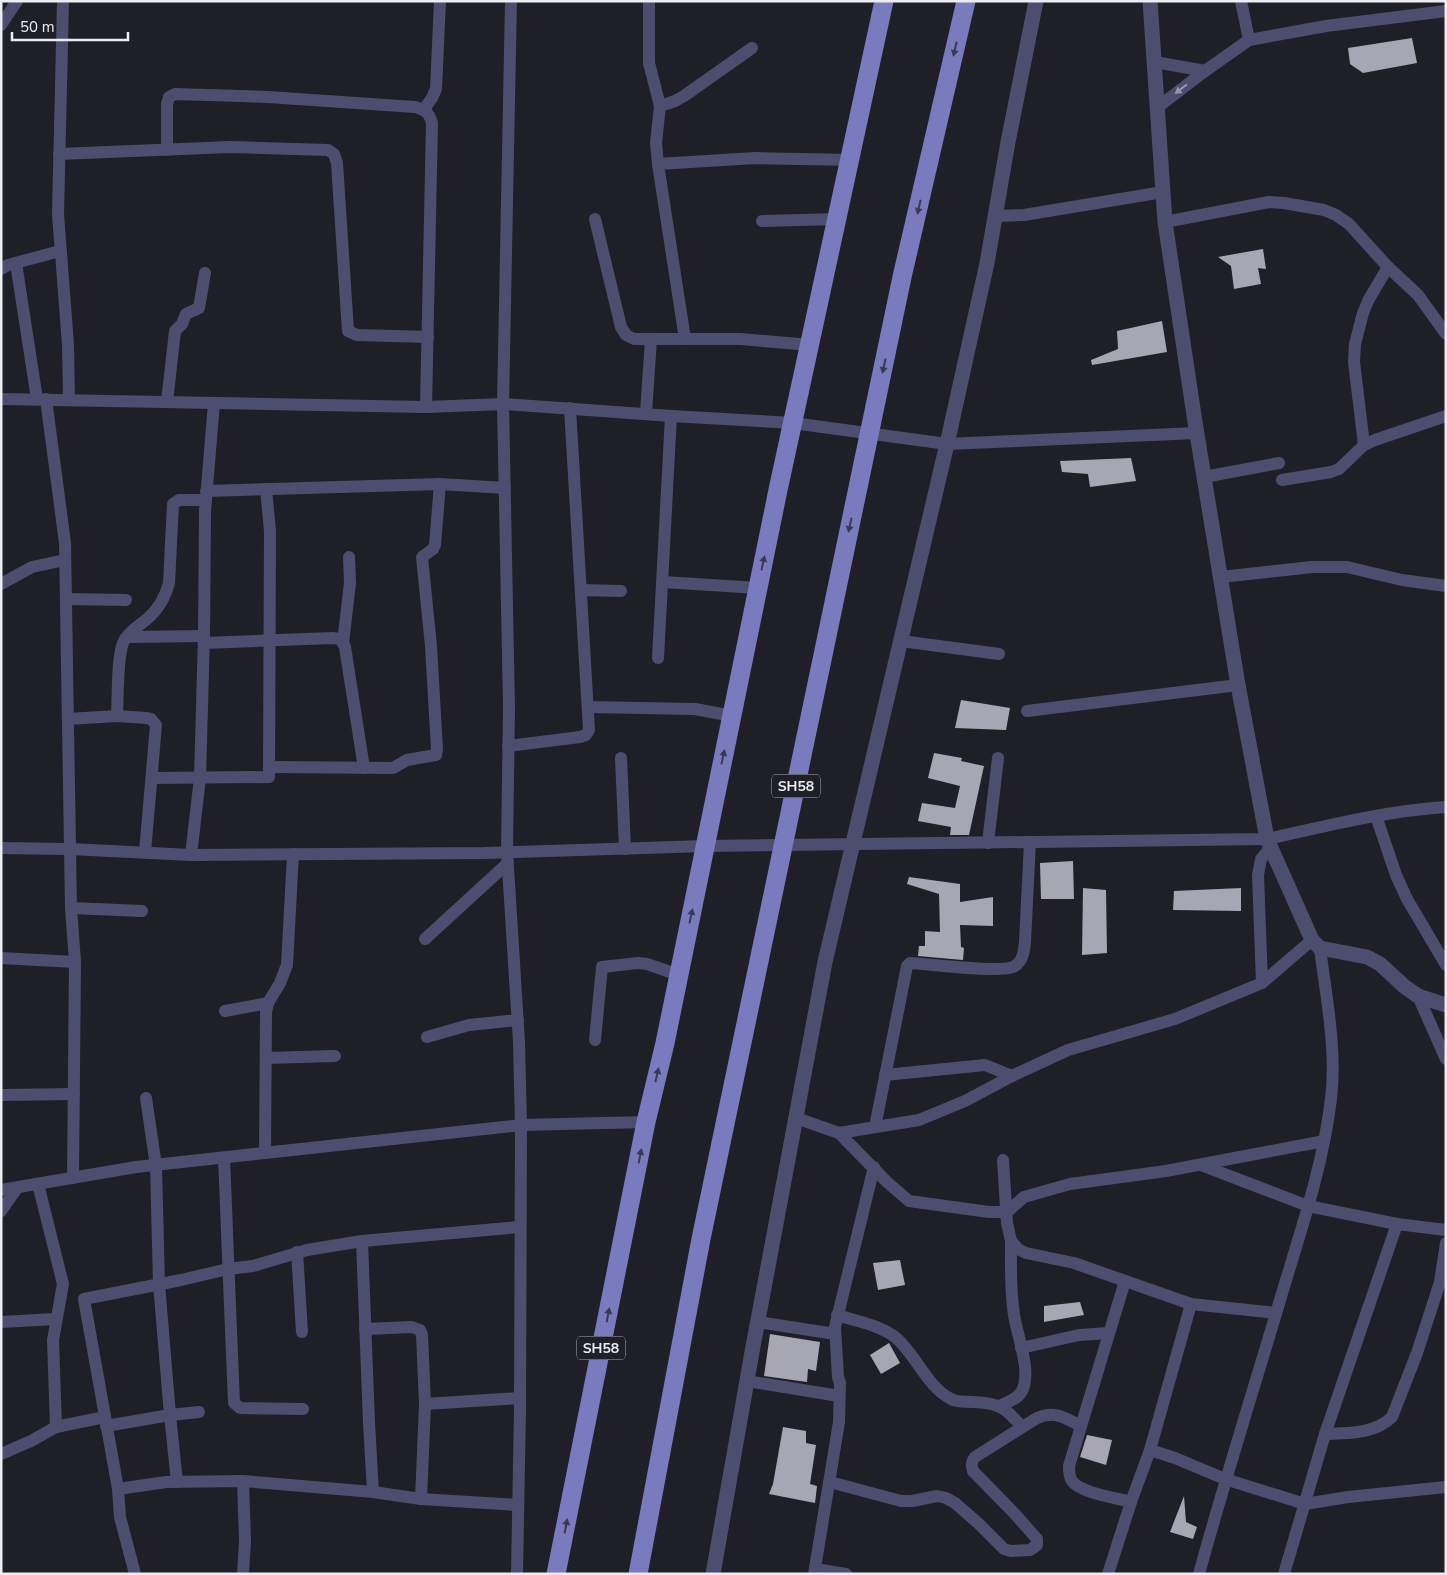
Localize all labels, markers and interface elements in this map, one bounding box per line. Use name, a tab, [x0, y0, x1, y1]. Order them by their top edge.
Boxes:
scale bar	[12, 10, 129, 42]
text: 50 m	[20, 17, 55, 37]
one-way arrow	[951, 41, 959, 56]
one-way arrow	[1174, 84, 1188, 94]
one-way arrow	[915, 200, 923, 215]
one-way arrow	[880, 358, 888, 373]
one-way arrow	[846, 517, 854, 533]
one-way arrow	[759, 556, 767, 571]
one-way arrow	[720, 748, 728, 764]
road number: SH58	[772, 774, 820, 798]
one-way arrow	[687, 908, 695, 924]
one-way arrow	[653, 1067, 661, 1082]
one-way arrow	[636, 1147, 644, 1163]
one-way arrow	[604, 1307, 612, 1323]
road number: SH58	[577, 1336, 625, 1360]
one-way arrow	[562, 1518, 570, 1534]

